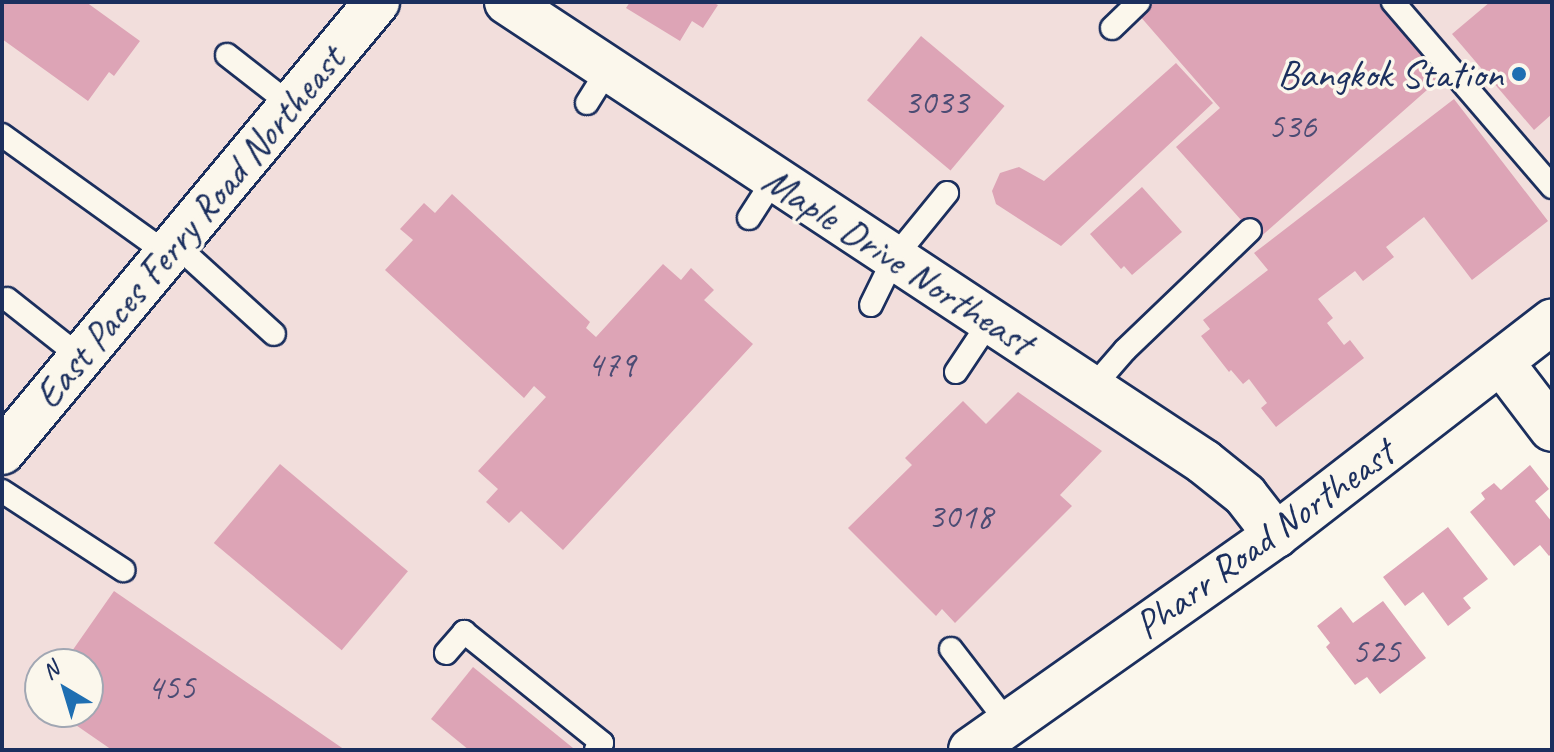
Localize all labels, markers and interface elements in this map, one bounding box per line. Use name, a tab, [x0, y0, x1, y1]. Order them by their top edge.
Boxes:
street label: East Paces Ferry Road Northeast	[23, 36, 355, 418]
place label: Bangkok Station	[1276, 50, 1503, 98]
marker: Bangkok Station	[1510, 65, 1528, 83]
house number: 3033	[904, 81, 968, 125]
house number: 536	[1268, 105, 1316, 149]
street label: Maple Drive Northeast	[754, 156, 1042, 366]
house number: 479	[587, 343, 635, 387]
street label: Pharr Road Northeast	[1124, 428, 1404, 650]
house number: 3018	[928, 495, 992, 539]
house number: 525	[1352, 630, 1400, 674]
north arrow	[24, 648, 104, 728]
text: N	[36, 655, 64, 686]
house number: 455	[147, 666, 195, 710]

